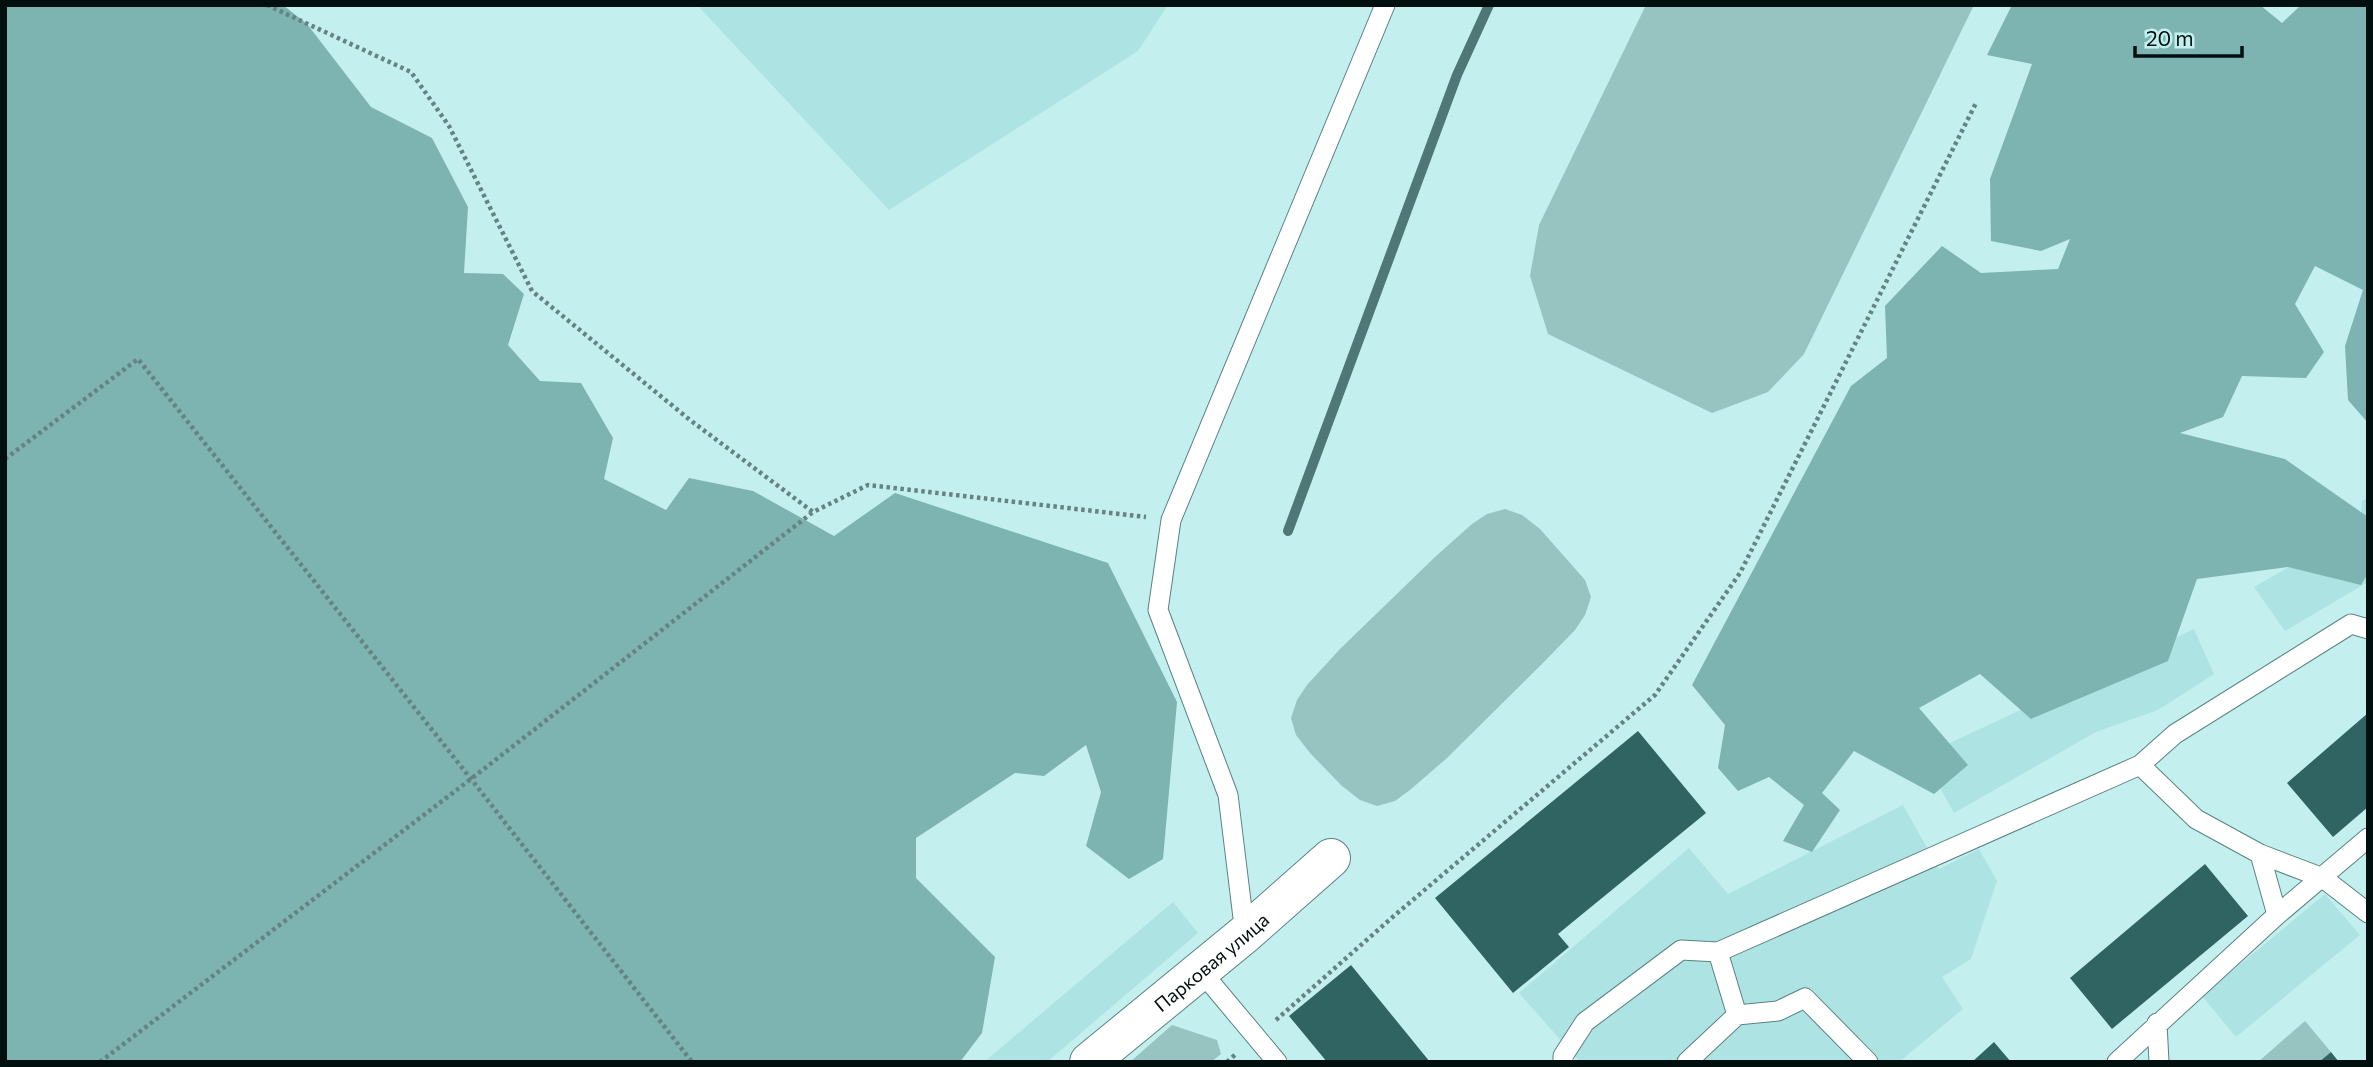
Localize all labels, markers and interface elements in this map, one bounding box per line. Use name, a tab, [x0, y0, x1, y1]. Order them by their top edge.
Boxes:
scale bar	[2135, 14, 2242, 58]
text: 20 m	[2146, 25, 2194, 50]
street label: Парковая улица	[1149, 907, 1273, 1016]

